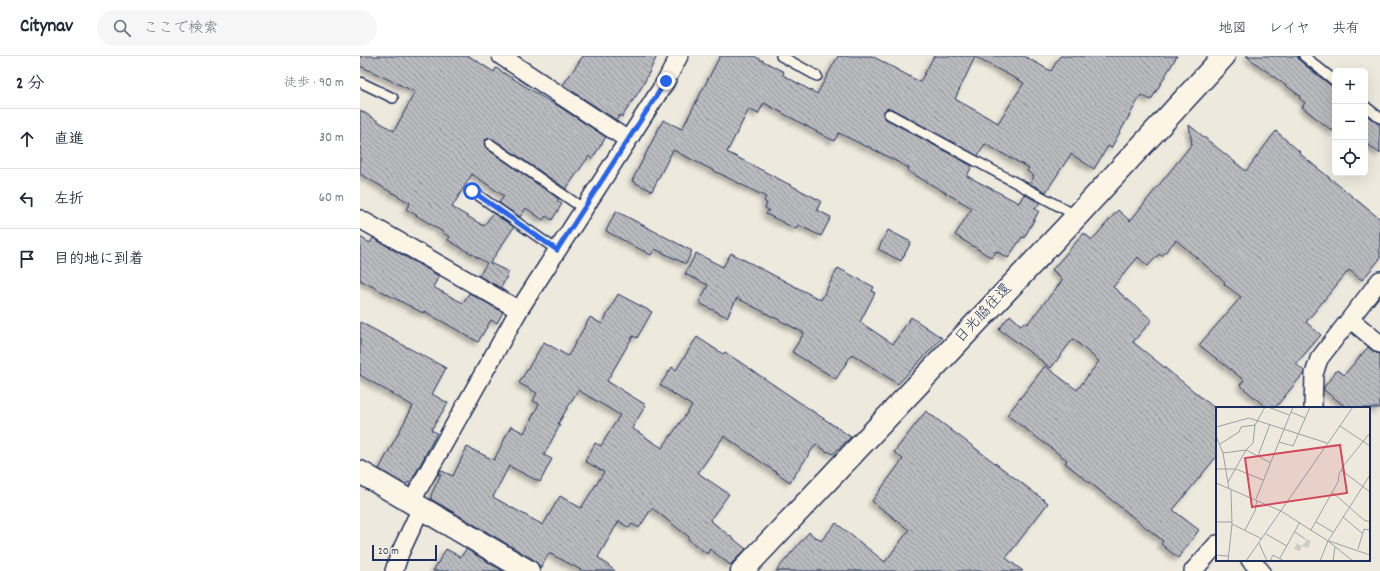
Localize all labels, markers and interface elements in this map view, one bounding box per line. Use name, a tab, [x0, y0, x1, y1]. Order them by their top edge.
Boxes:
search box	[97, 10, 377, 46]
text: Citynav	[20, 14, 73, 41]
icon: search	[111, 17, 133, 39]
text: ここで検索	[143, 18, 218, 40]
text: 地図	[1219, 19, 1247, 39]
text: レイヤ	[1269, 19, 1310, 39]
text: 共有	[1332, 19, 1360, 39]
map controls	[1332, 68, 1368, 176]
button: +	[1332, 68, 1368, 104]
route end	[657, 72, 675, 90]
text: 2 分	[16, 73, 44, 97]
text: 徒歩 · 90 m	[284, 74, 344, 93]
button: −	[1332, 104, 1368, 140]
icon: ahead	[16, 128, 38, 150]
text: 直進	[54, 129, 84, 151]
text: 30 m	[319, 129, 344, 148]
button: locate	[1332, 140, 1368, 176]
route start	[463, 182, 481, 200]
icon: left	[16, 188, 38, 210]
text: 左折	[54, 189, 84, 211]
text: 60 m	[319, 189, 344, 208]
icon: arrive	[16, 248, 38, 270]
text: 目的地に到着	[54, 249, 144, 271]
street label: 日光脇往還	[950, 279, 1018, 349]
inset map	[1216, 407, 1370, 561]
scale bar	[372, 543, 437, 562]
text: 20 m	[378, 544, 399, 560]

